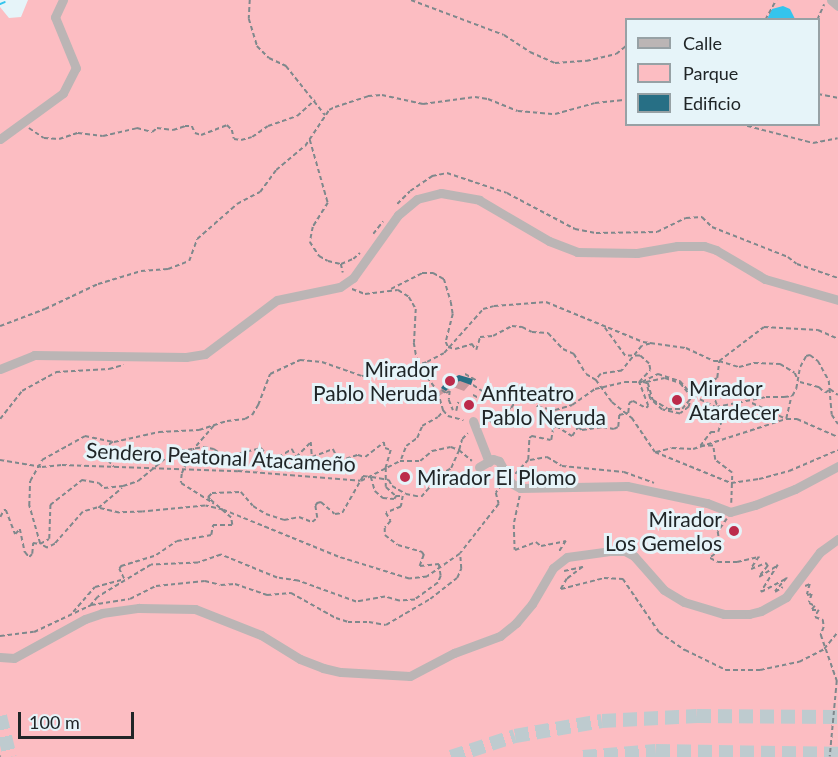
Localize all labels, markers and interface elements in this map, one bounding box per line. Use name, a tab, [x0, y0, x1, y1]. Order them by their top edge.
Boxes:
legend	[625, 18, 820, 126]
text: Calle	[683, 32, 722, 54]
text: Parque	[683, 62, 738, 84]
text: Edificio	[683, 92, 741, 114]
place label: Mirador Pablo Neruda	[313, 356, 438, 406]
marker: Mirador Pablo Neruda	[443, 374, 457, 388]
place label: Mirador Atardecer	[689, 375, 779, 425]
place label: Anfiteatro Pablo Neruda	[481, 380, 606, 430]
marker: Mirador Atardecer	[670, 393, 684, 407]
marker: Anfiteatro Pablo Neruda	[462, 398, 476, 412]
street label: Sendero Peatonal Atacameño	[85, 437, 357, 477]
place label: Mirador El Plomo	[417, 464, 577, 490]
marker: Mirador El Plomo	[398, 470, 412, 484]
place label: Mirador Los Gemelos	[605, 506, 722, 556]
marker: Mirador Los Gemelos	[727, 524, 741, 538]
scale bar	[21, 700, 136, 738]
text: 100 m	[29, 711, 80, 733]

